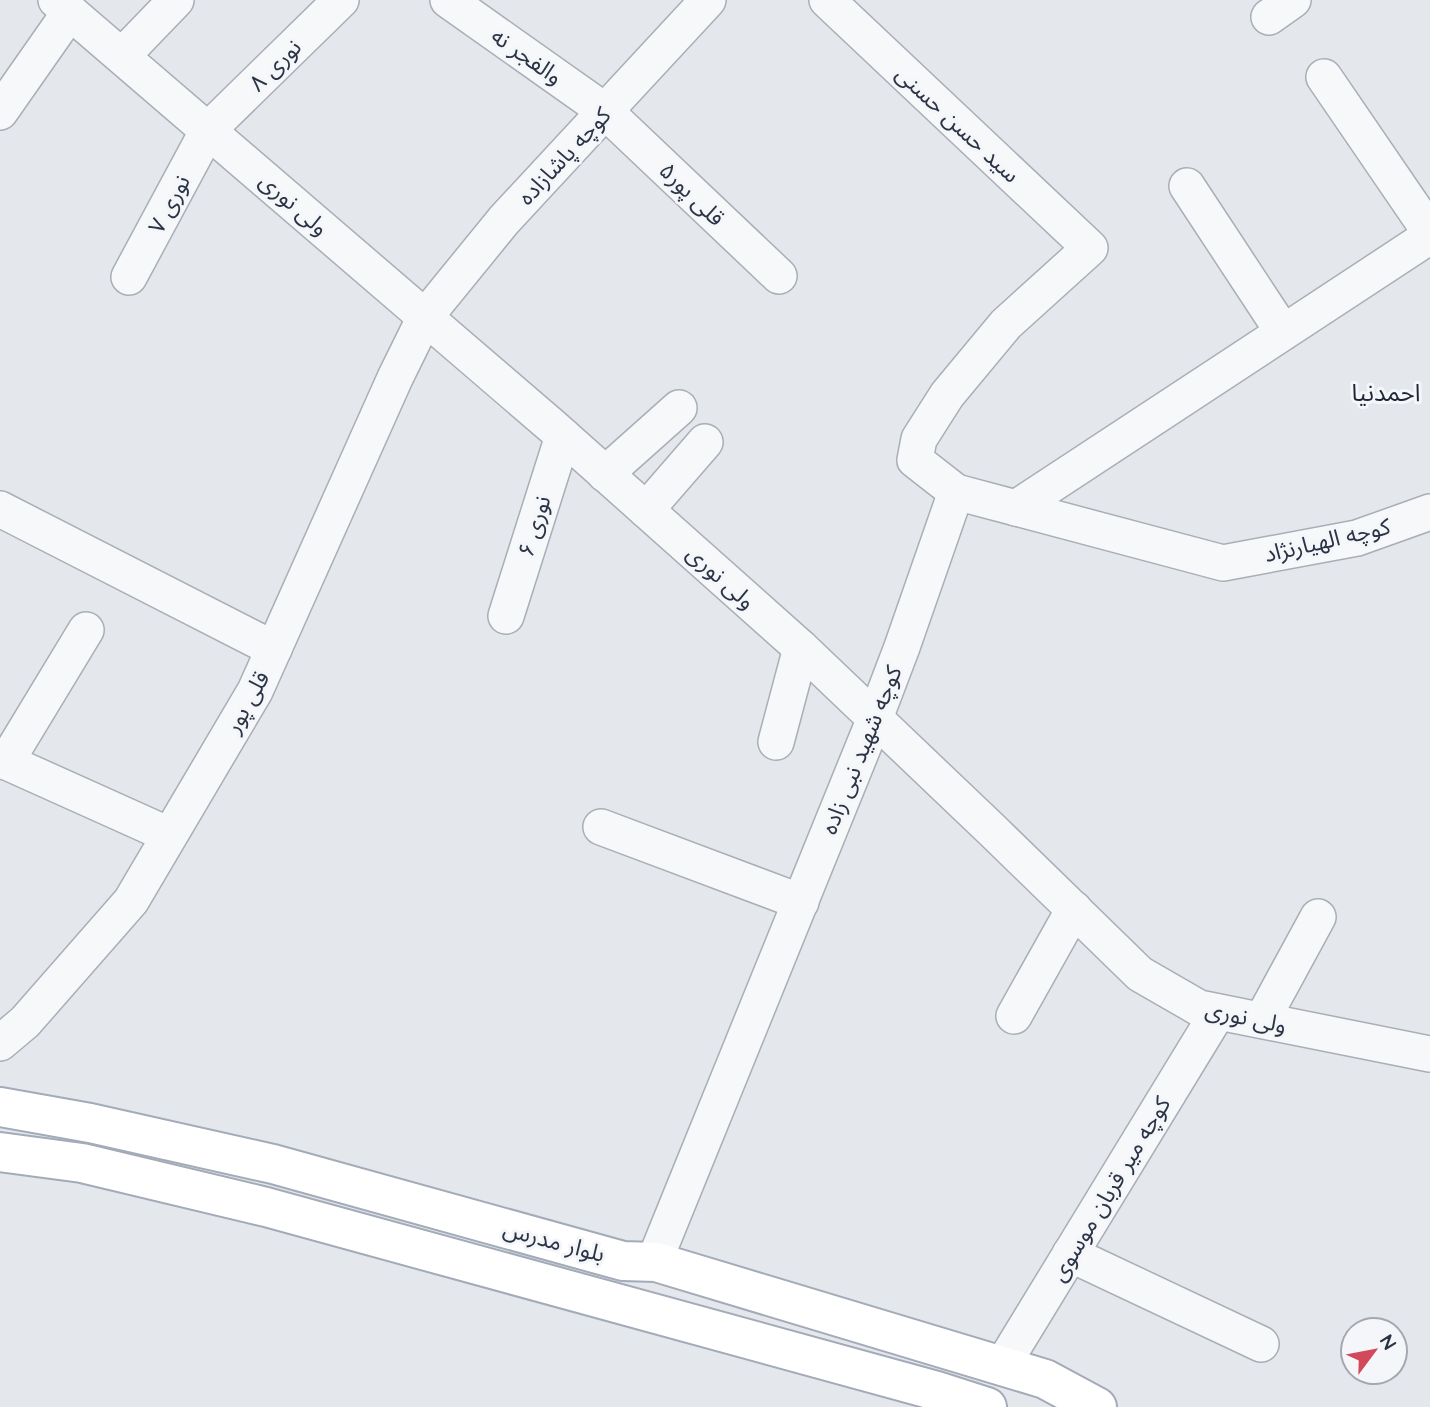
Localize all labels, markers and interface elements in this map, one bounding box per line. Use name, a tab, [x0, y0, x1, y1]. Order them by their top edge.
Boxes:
street label: والفجر نه	[486, 21, 569, 91]
street label: نوری ۸	[242, 32, 307, 97]
street label: سید حسن حسنی	[890, 59, 1026, 189]
street label: کوچه پاشازاده	[511, 100, 617, 211]
street label: قلی پور۵	[653, 156, 731, 233]
street label: ولی نوری	[254, 166, 335, 242]
street label: نوری ۷	[141, 169, 196, 238]
district label: احمدنیا	[1352, 377, 1420, 407]
street label: نوری ۶	[511, 492, 557, 560]
street label: کوچه الهیارنژاد	[1261, 511, 1394, 569]
street label: ولی نوری	[681, 538, 762, 615]
street label: کوچه شهید نبی زاده	[814, 661, 909, 839]
street label: قلی پور	[217, 666, 276, 739]
street label: ولی نوری	[1203, 994, 1289, 1039]
street label: کوچه میر قربان موسوی	[1043, 1091, 1177, 1287]
street label: بلوار مدرس	[500, 1213, 608, 1268]
north arrow	[1339, 1316, 1409, 1386]
text: N	[1375, 1330, 1402, 1354]

